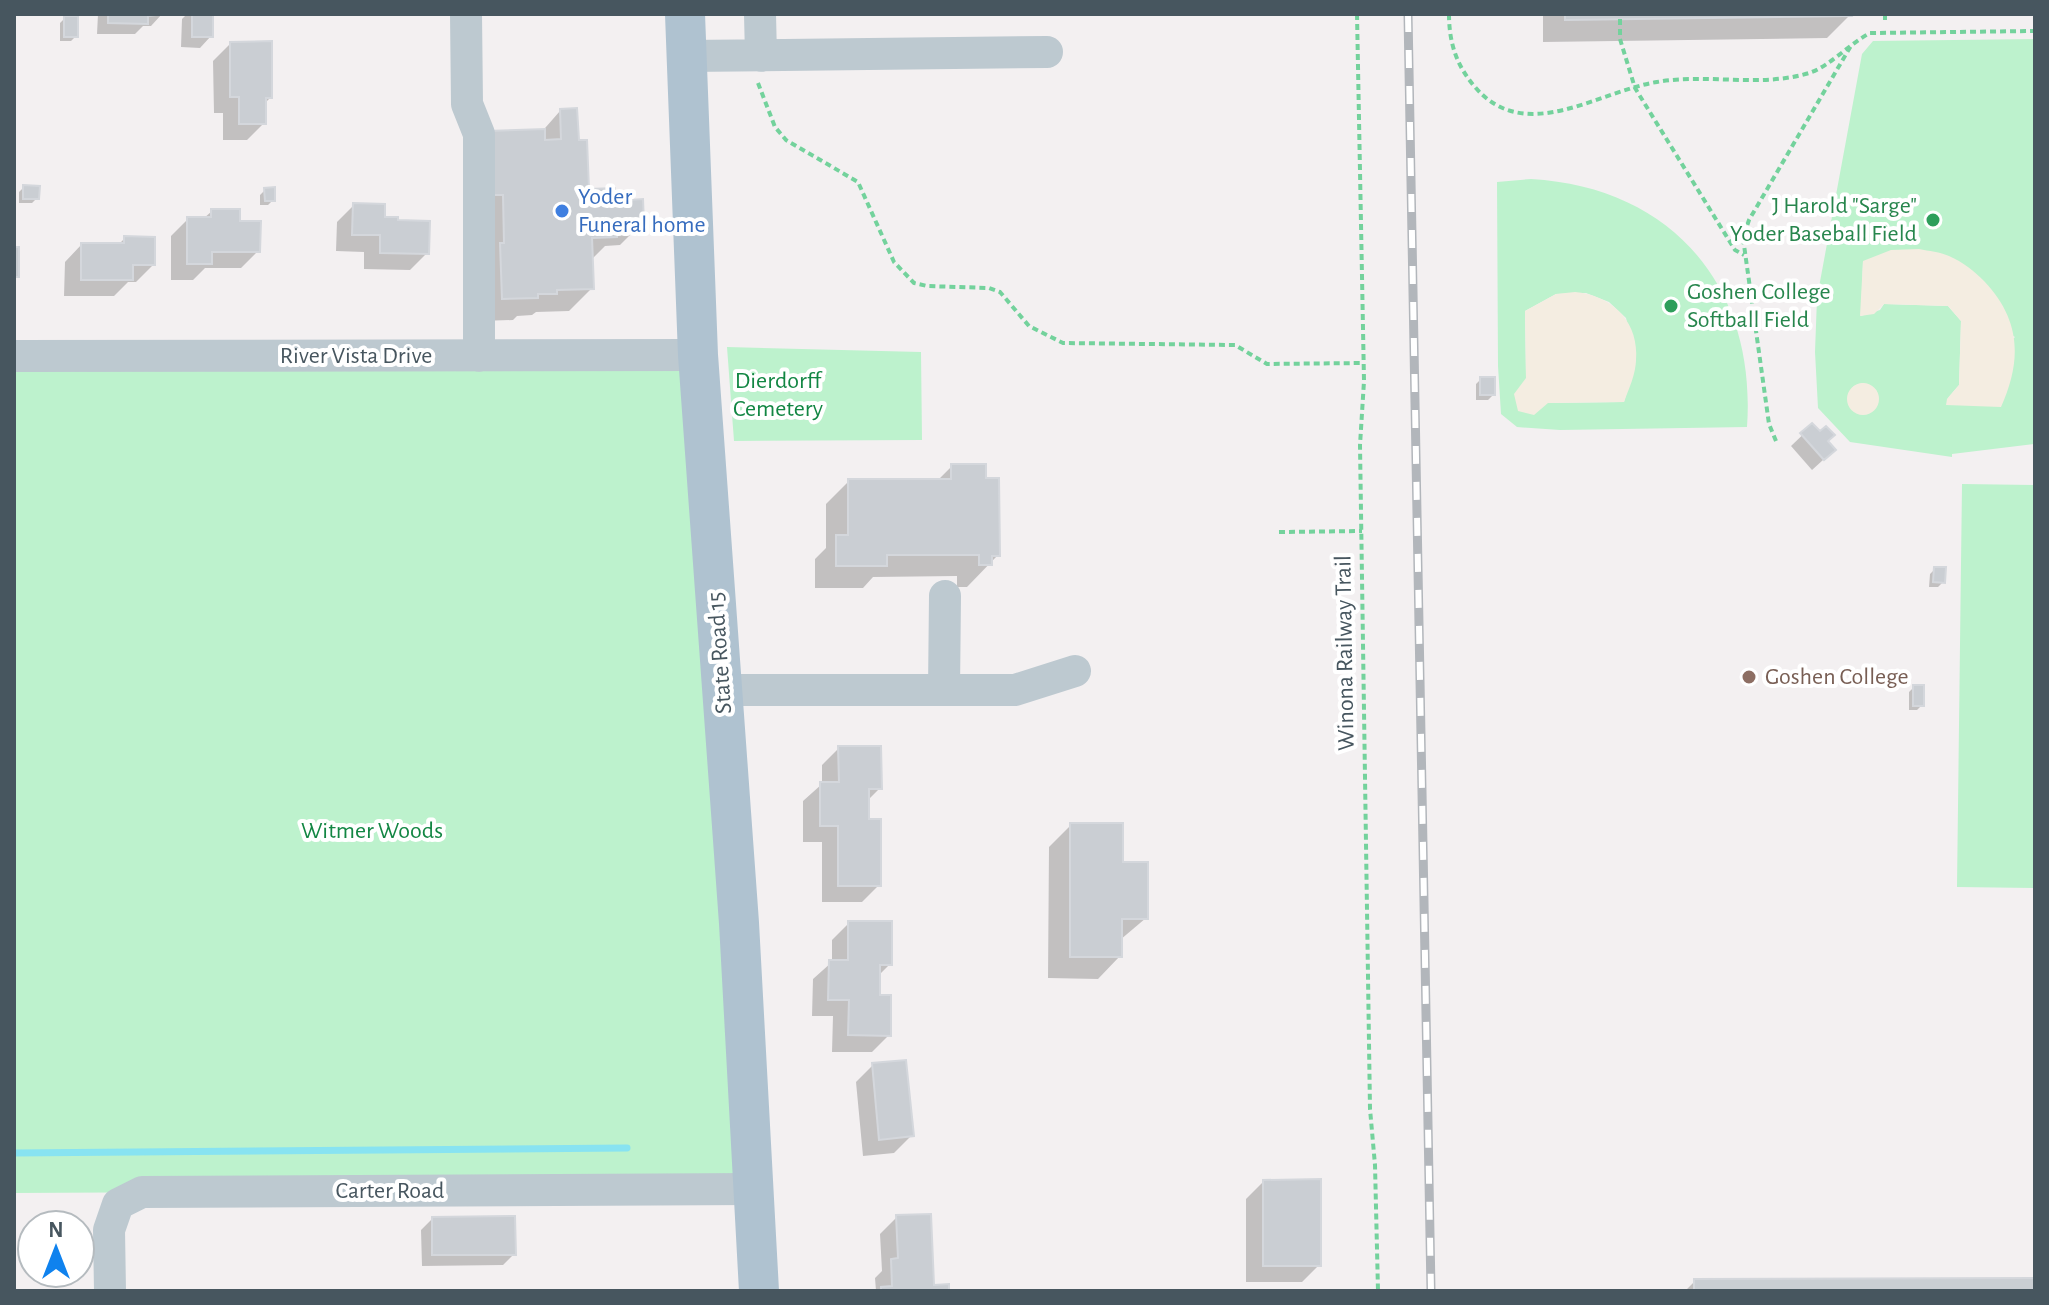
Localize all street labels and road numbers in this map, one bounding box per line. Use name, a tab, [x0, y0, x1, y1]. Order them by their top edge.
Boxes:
street label: River Vista Drive	[280, 344, 432, 368]
street label: Winona Railway Trail	[1331, 555, 1359, 751]
street label: State Road 15	[704, 591, 736, 715]
street label: Carter Road	[336, 1179, 444, 1203]

